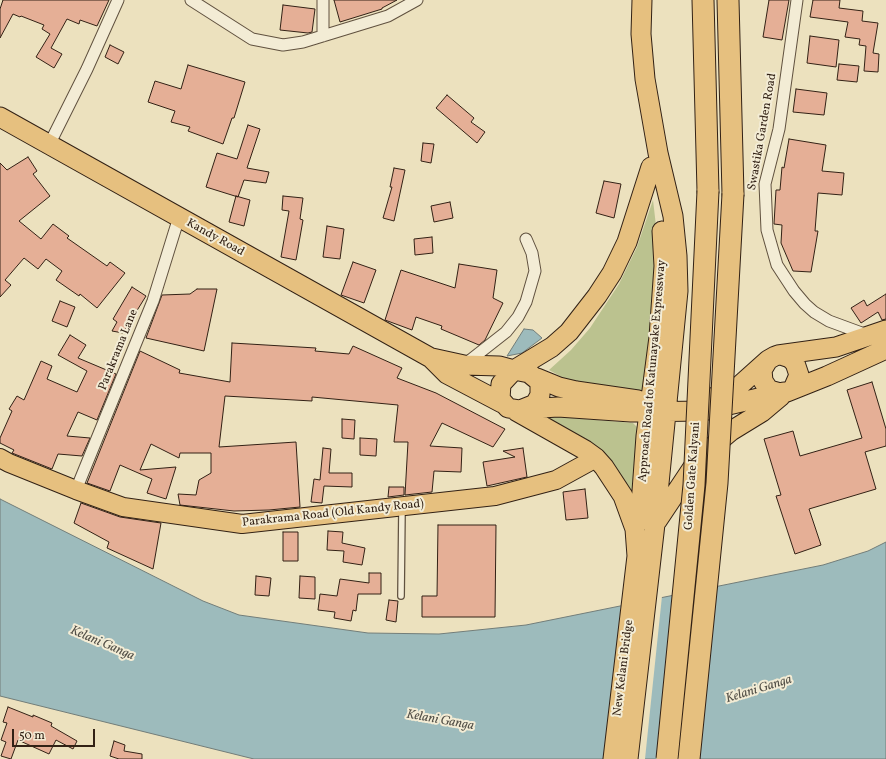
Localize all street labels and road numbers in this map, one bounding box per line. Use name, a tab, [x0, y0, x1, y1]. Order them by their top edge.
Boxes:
street label: Swastika Garden Road	[746, 72, 780, 192]
street label: Kandy Road	[184, 216, 246, 260]
street label: Approach Road to Katunayake Expressway	[636, 259, 670, 483]
street label: Parakrama Lane	[96, 307, 142, 393]
street label: Golden Gate Kalyani	[682, 421, 704, 531]
street label: Parakrama Road (Old Kandy Road)	[241, 497, 425, 531]
street label: New Kelani Bridge	[611, 619, 637, 717]

